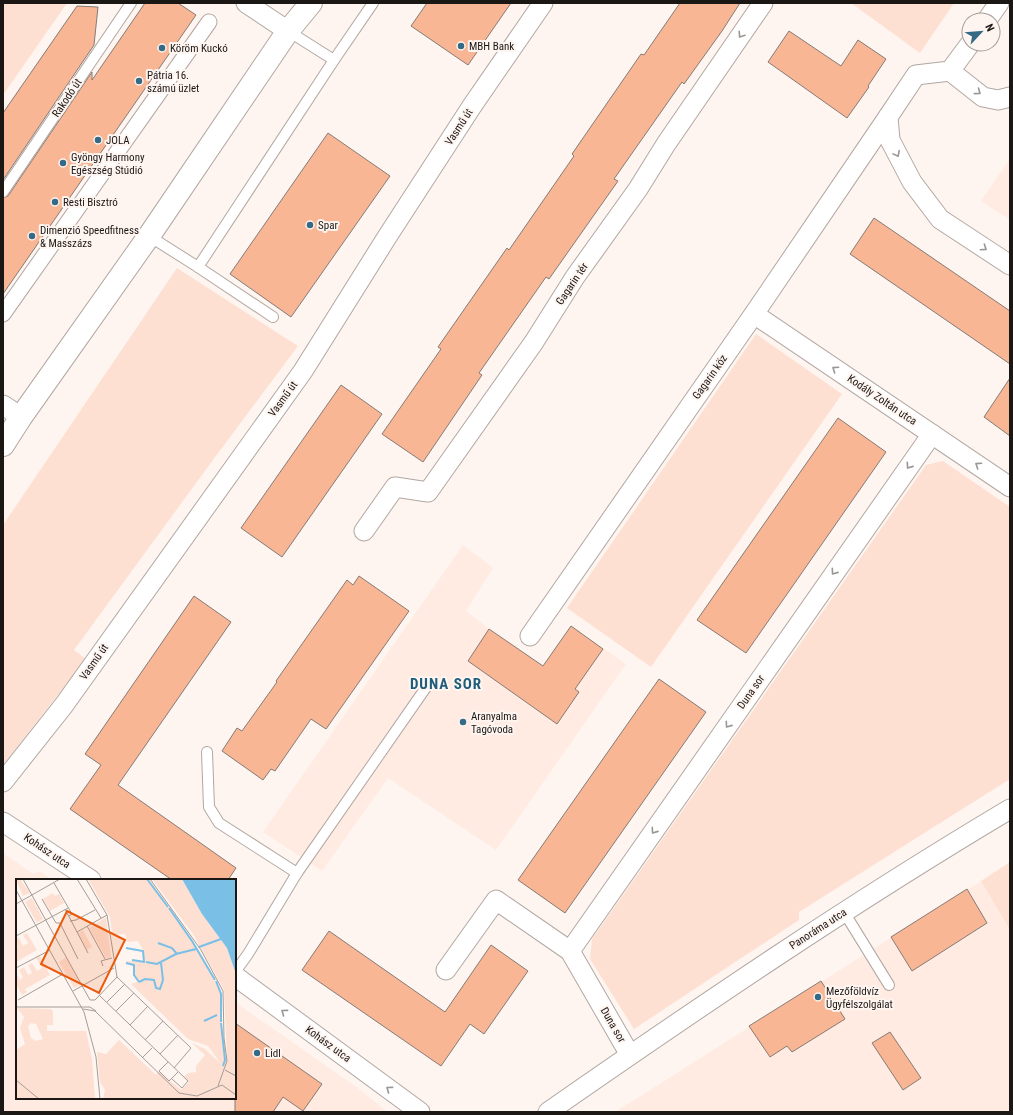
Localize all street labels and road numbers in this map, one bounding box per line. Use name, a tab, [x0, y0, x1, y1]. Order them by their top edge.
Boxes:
street label: Rakodó út	[49, 76, 85, 120]
street label: Vasmű út	[442, 106, 476, 148]
street label: Gagarin tér	[553, 260, 591, 308]
street label: Gagarin köz	[690, 352, 730, 402]
street label: Kodály Zoltán utca	[845, 372, 919, 428]
street label: Vasmű út	[266, 379, 300, 419]
street label: Vasmű út	[77, 642, 111, 682]
street label: Duna sor	[735, 672, 768, 712]
street label: Kohász utca	[21, 831, 73, 871]
street label: Panoráma utca	[787, 906, 849, 952]
street label: Duna sor	[598, 1005, 629, 1046]
street label: Kohász utca	[303, 1023, 353, 1065]

